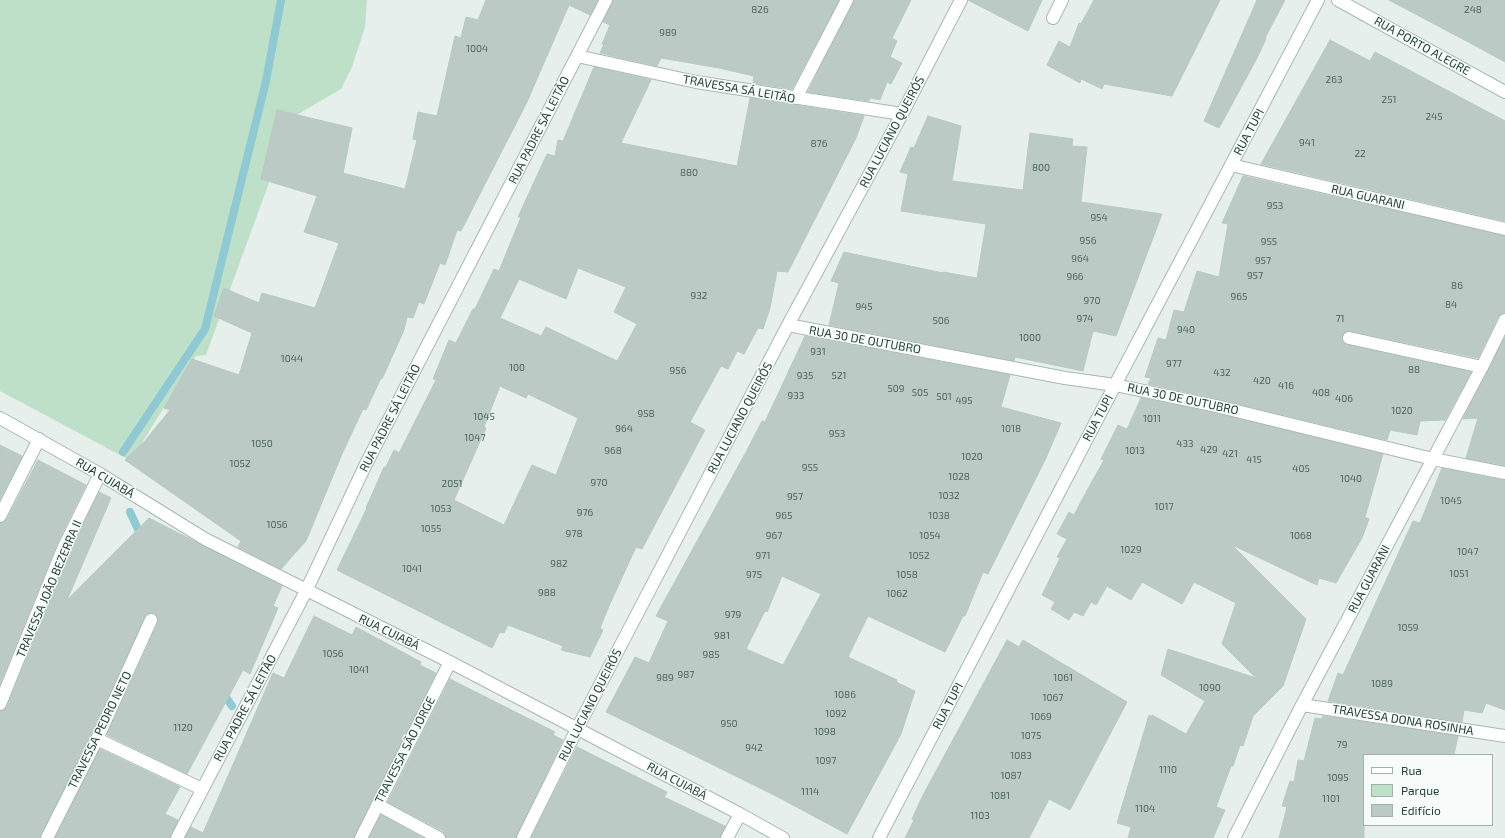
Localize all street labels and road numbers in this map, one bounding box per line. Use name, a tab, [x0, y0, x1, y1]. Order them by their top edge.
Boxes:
street label: RUA PORTO ALEGRE	[1372, 14, 1472, 78]
street label: TRAVESSA SÁ LEITÃO	[682, 72, 796, 106]
street label: RUA PADRE SÁ LEITÃO	[506, 74, 572, 186]
street label: RUA LUCIANO QUEIRÓS	[857, 74, 927, 190]
street label: RUA TUPI	[1231, 106, 1267, 158]
street label: RUA GUARANI	[1330, 182, 1406, 212]
street label: RUA 30 DE OUTUBRO	[808, 323, 922, 357]
street label: RUA LUCIANO QUEIRÓS	[705, 360, 775, 476]
street label: RUA PADRE SÁ LEITÃO	[357, 362, 423, 474]
street label: RUA 30 DE OUTUBRO	[1126, 380, 1240, 418]
street label: RUA TUPI	[1080, 392, 1116, 444]
street label: RUA CUIABÁ	[73, 455, 137, 501]
street label: TRAVESSA JOÃO BEZERRA II	[13, 518, 85, 660]
street label: RUA GUARANI	[1345, 543, 1393, 615]
street label: RUA CUIABÁ	[356, 611, 422, 653]
street label: RUA LUCIANO QUEIRÓS	[555, 646, 625, 764]
street label: RUA PADRE SÁ LEITÃO	[211, 652, 279, 764]
street label: TRAVESSA PEDRO NETO	[65, 669, 135, 791]
street label: RUA TUPI	[930, 680, 966, 732]
street label: TRAVESSA SÃO JORGE	[372, 694, 438, 806]
street label: TRAVESSA DONA ROSINHA	[1331, 702, 1475, 738]
street label: RUA CUIABÁ	[645, 759, 709, 803]

